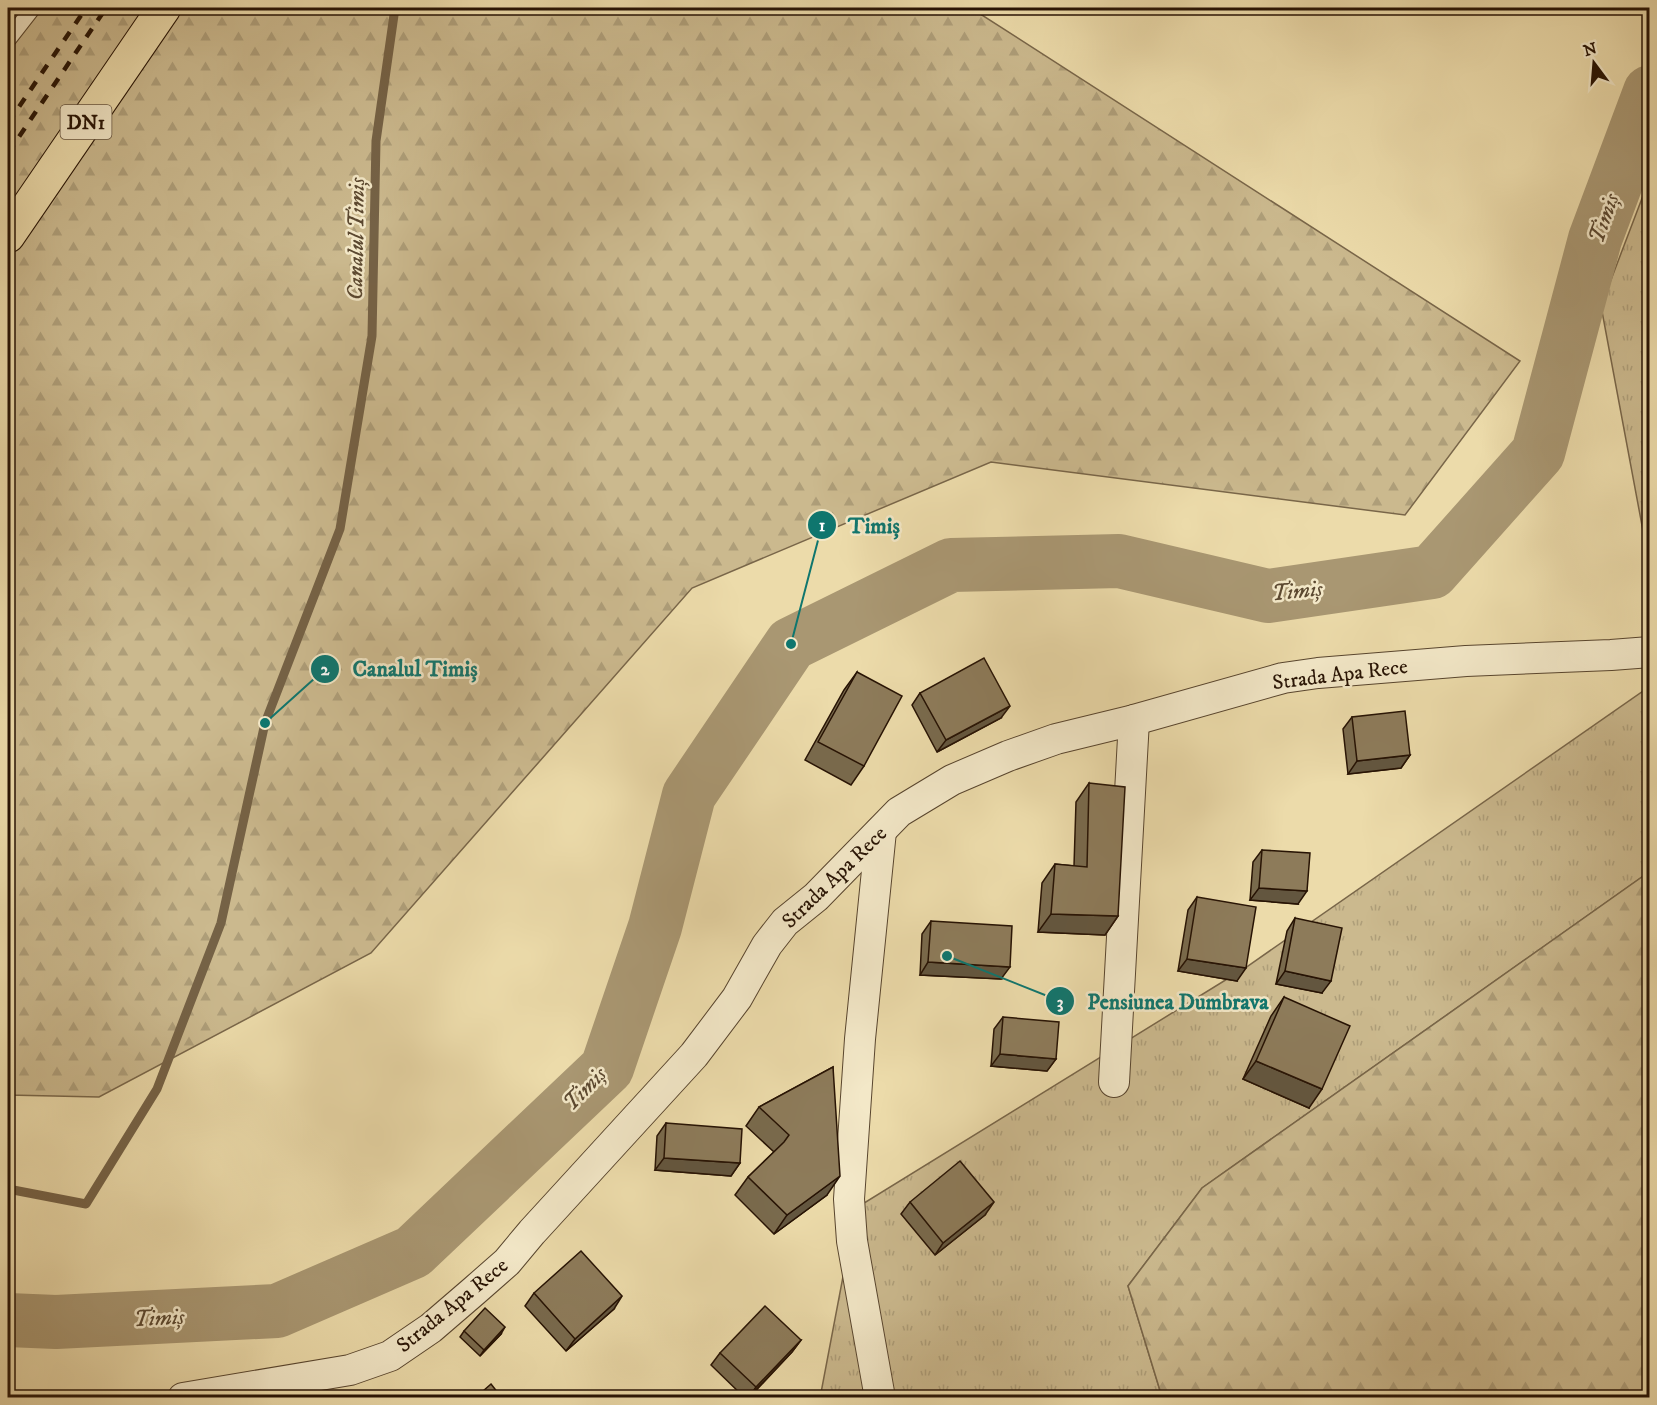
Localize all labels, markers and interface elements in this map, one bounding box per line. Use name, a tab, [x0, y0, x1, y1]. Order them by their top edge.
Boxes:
north arrow	[1564, 33, 1624, 93]
text: N	[1581, 38, 1599, 61]
road number: DN1	[60, 105, 112, 139]
water label: Canalul Timiș	[342, 176, 371, 301]
water label: Timiș	[1583, 189, 1626, 247]
callout: Timiș	[807, 505, 912, 545]
text: Timiș	[847, 513, 901, 540]
text: 1	[819, 515, 826, 537]
water label: Timiș	[1270, 575, 1325, 608]
callout: Canalul Timiș	[310, 649, 489, 689]
street label: Strada Apa Rece	[1271, 654, 1410, 696]
text: Canalul Timiș	[352, 656, 478, 683]
text: 2	[321, 659, 331, 681]
street label: Strada Apa Rece	[777, 821, 893, 934]
callout: Pensiunea Dumbrava	[1045, 981, 1280, 1021]
text: Pensiunea Dumbrava	[1087, 989, 1269, 1016]
text: 3	[1057, 992, 1064, 1014]
water label: Timiș	[558, 1060, 613, 1117]
street label: Strada Apa Rece	[392, 1253, 514, 1359]
water label: Timiș	[133, 1304, 186, 1333]

